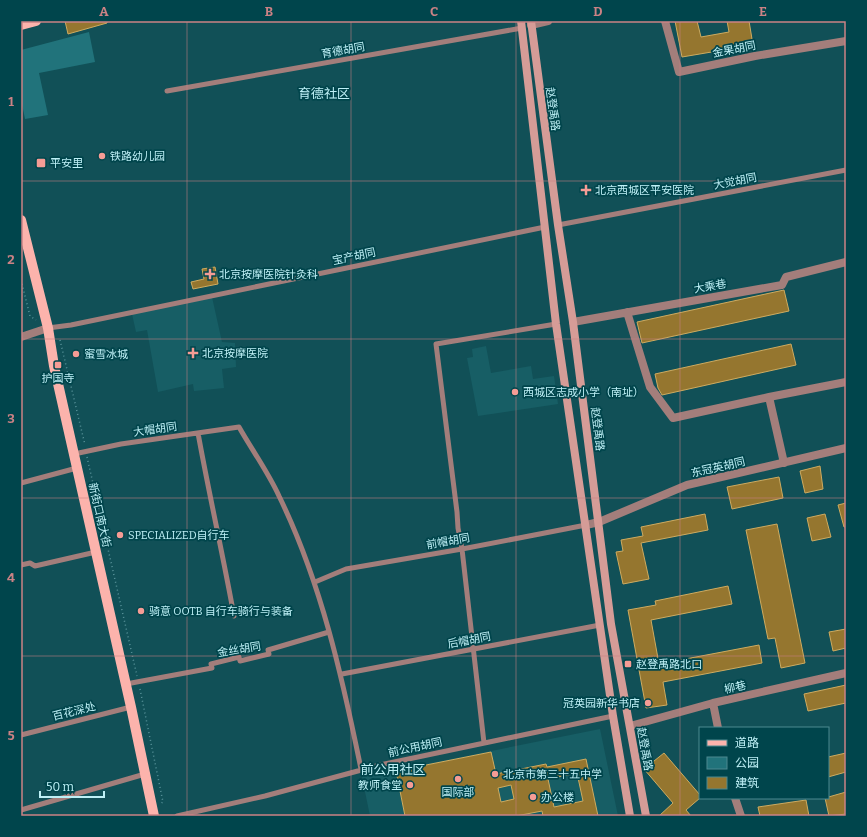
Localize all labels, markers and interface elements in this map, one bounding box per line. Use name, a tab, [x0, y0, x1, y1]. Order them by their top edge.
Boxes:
text: A	[99, 4, 109, 19]
text: B	[265, 4, 273, 19]
text: C	[430, 4, 438, 19]
text: D	[593, 4, 603, 19]
text: E	[759, 4, 767, 19]
street label: 金果胡同	[711, 39, 757, 60]
street label: 育德胡同	[320, 40, 366, 61]
district label: 育德社区	[298, 86, 350, 101]
street label: 赵登禹路	[543, 86, 562, 132]
text: 1	[8, 94, 14, 109]
place label: 铁路幼儿园	[110, 150, 165, 163]
marker: 铁路幼儿园	[97, 151, 107, 161]
marker: 平安里	[35, 157, 47, 169]
place label: 平安里	[50, 157, 83, 170]
street label: 大觉胡同	[712, 171, 758, 192]
marker: 北京西城区平安医院	[580, 184, 592, 196]
place label: 北京西城区平安医院	[595, 184, 694, 197]
street label: 宝产胡同	[331, 246, 377, 267]
text: 2	[7, 252, 15, 267]
marker: 北京按摩医院针灸科	[204, 268, 216, 280]
place label: 北京按摩医院针灸科	[219, 268, 318, 281]
street label: 大乘巷	[693, 277, 727, 296]
marker: 北京按摩医院	[187, 347, 199, 359]
place label: 北京按摩医院	[202, 347, 268, 360]
place label: 蜜雪冰城	[84, 348, 128, 361]
marker: 蜜雪冰城	[71, 349, 81, 359]
marker: 护国寺	[53, 360, 63, 370]
place label: 护国寺	[42, 372, 75, 385]
place label: 西城区志成小学（南址）	[523, 386, 644, 399]
marker: 西城区志成小学（南址）	[510, 387, 520, 397]
street label: 赵登禹路	[588, 406, 607, 452]
text: 3	[7, 411, 15, 426]
street label: 大帽胡同	[132, 420, 178, 439]
street label: 东冠英胡同	[690, 455, 746, 480]
street label: 新街口南大街	[86, 481, 113, 549]
place label: SPECIALIZED自行车	[128, 529, 230, 542]
marker: SPECIALIZED自行车	[115, 530, 125, 540]
street label: 前帽胡同	[425, 531, 471, 552]
text: 4	[7, 570, 15, 585]
place label: 骑意 OOTB 自行车骑行与装备	[149, 605, 293, 618]
marker: 骑意 OOTB 自行车骑行与装备	[136, 606, 146, 616]
street label: 后帽胡同	[446, 630, 492, 651]
street label: 金丝胡同	[216, 640, 262, 659]
place label: 赵登禹路北口	[636, 658, 702, 671]
marker: 赵登禹路北口	[623, 659, 633, 669]
street label: 柳巷	[723, 679, 747, 696]
place label: 冠英园新华书店	[563, 697, 640, 710]
marker: 冠英园新华书店	[643, 698, 653, 708]
street label: 百花深处	[51, 700, 97, 723]
street label: 赵登禹路	[634, 726, 655, 772]
legend	[699, 727, 829, 799]
text: 5	[7, 728, 15, 743]
street label: 前公用胡同	[387, 735, 443, 760]
text: 道路	[735, 736, 759, 750]
text: 公园	[735, 756, 759, 770]
district label: 前公用社区	[360, 762, 426, 777]
place label: 北京市第三十五中学	[503, 768, 602, 781]
marker: 北京市第三十五中学	[490, 769, 500, 779]
scale bar	[40, 773, 104, 799]
marker: 国际部	[453, 774, 463, 784]
text: 建筑	[735, 776, 759, 790]
place label: 教师食堂	[358, 779, 402, 792]
text: 50 m	[46, 780, 75, 794]
marker: 教师食堂	[405, 780, 415, 790]
place label: 国际部	[442, 786, 475, 799]
place label: 办公楼	[541, 791, 574, 804]
marker: 办公楼	[528, 792, 538, 802]

